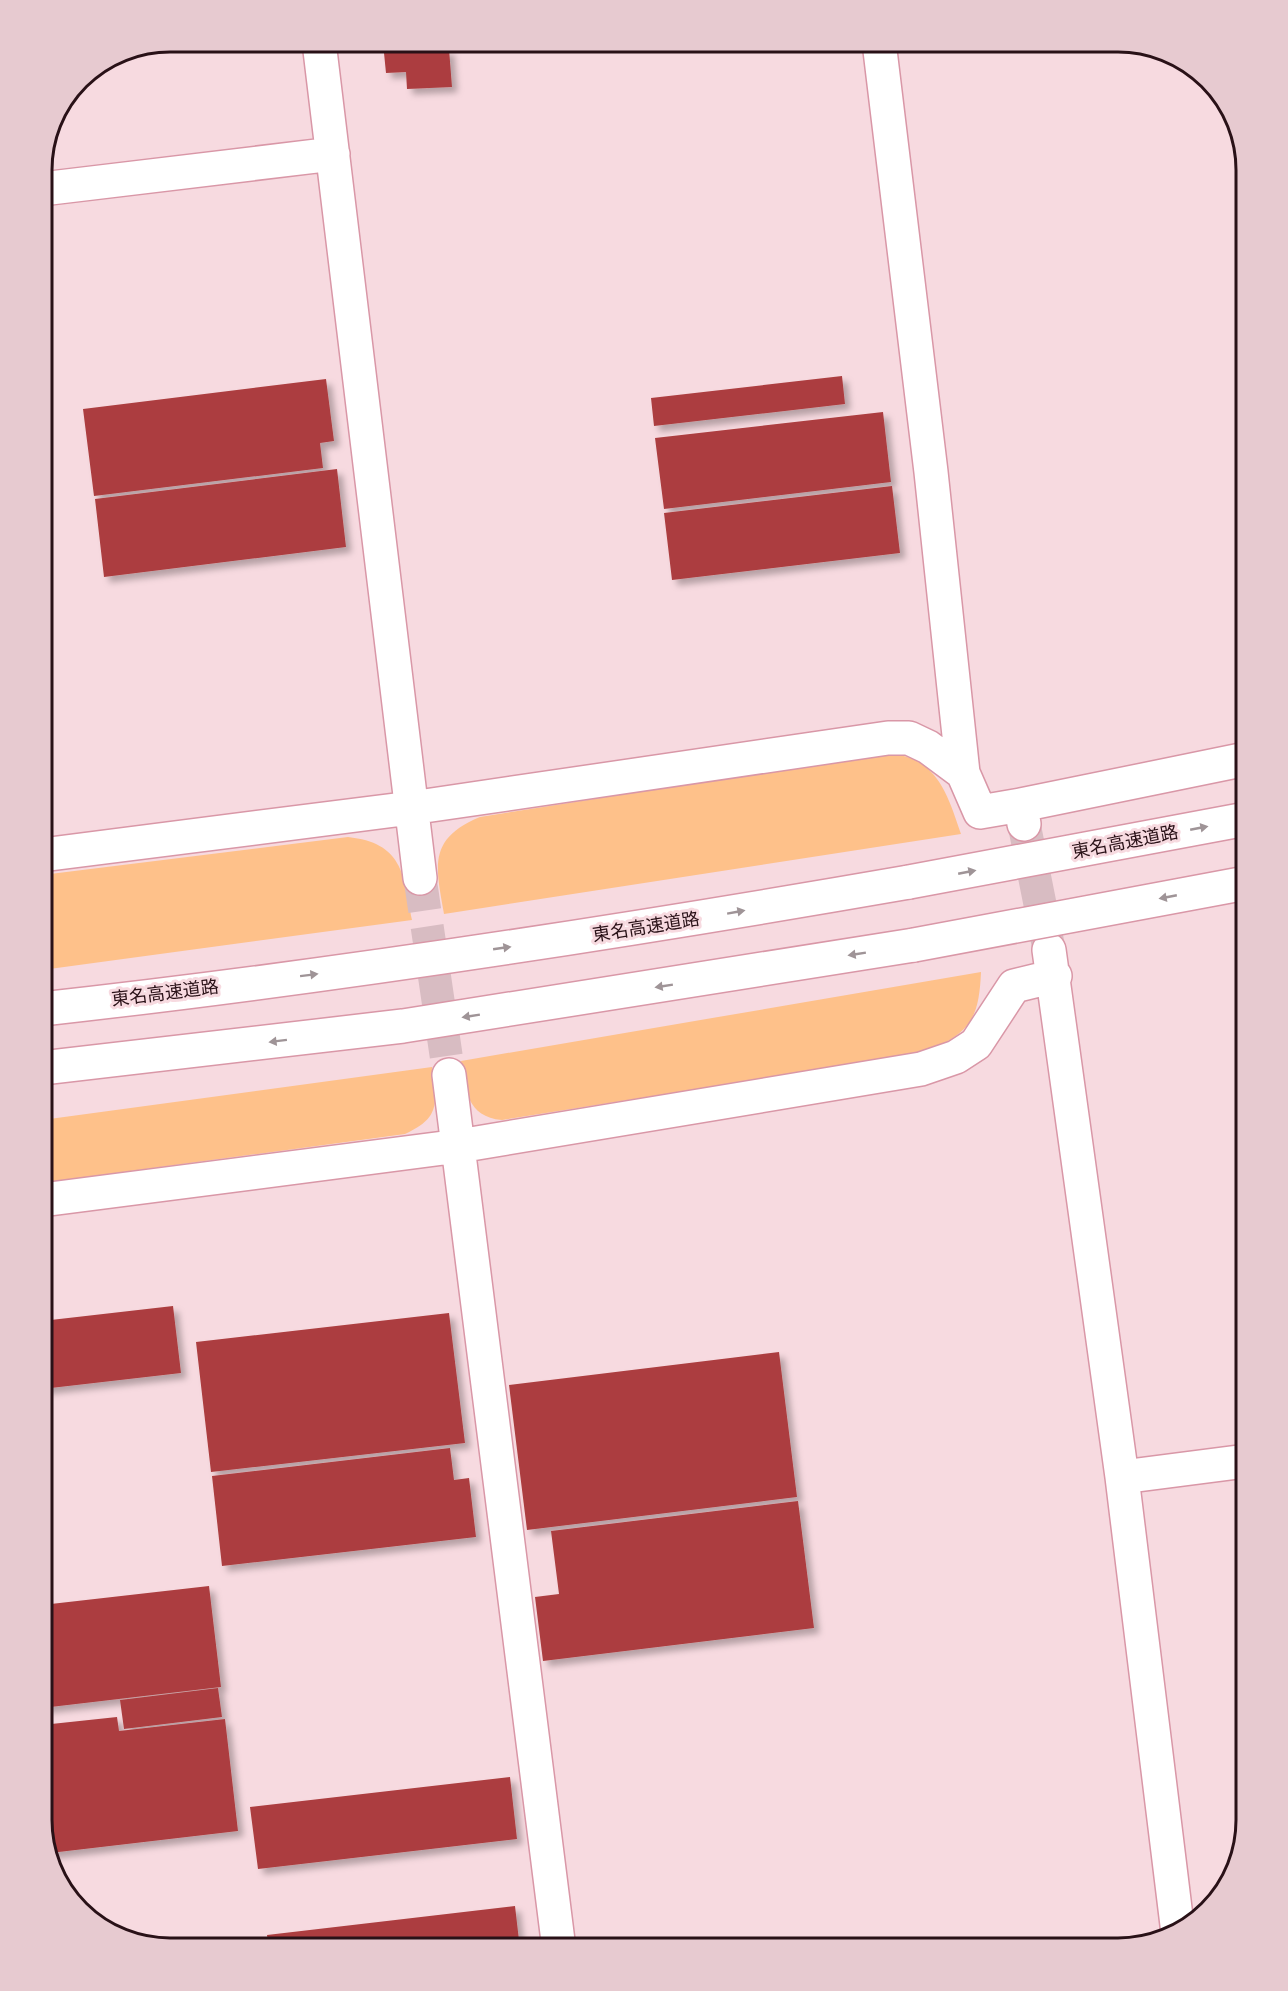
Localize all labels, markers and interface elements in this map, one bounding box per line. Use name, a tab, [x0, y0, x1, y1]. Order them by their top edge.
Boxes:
street label: 東名高速道路	[1070, 822, 1180, 862]
one-way arrow	[1190, 823, 1209, 832]
one-way arrow	[957, 867, 976, 876]
one-way arrow	[1158, 893, 1177, 902]
one-way arrow	[727, 908, 746, 917]
street label: 東名高速道路	[591, 909, 701, 945]
one-way arrow	[492, 944, 511, 953]
one-way arrow	[847, 950, 866, 959]
one-way arrow	[299, 971, 318, 980]
street label: 東名高速道路	[110, 976, 220, 1010]
one-way arrow	[655, 982, 674, 991]
one-way arrow	[462, 1011, 481, 1020]
one-way arrow	[268, 1036, 287, 1045]

